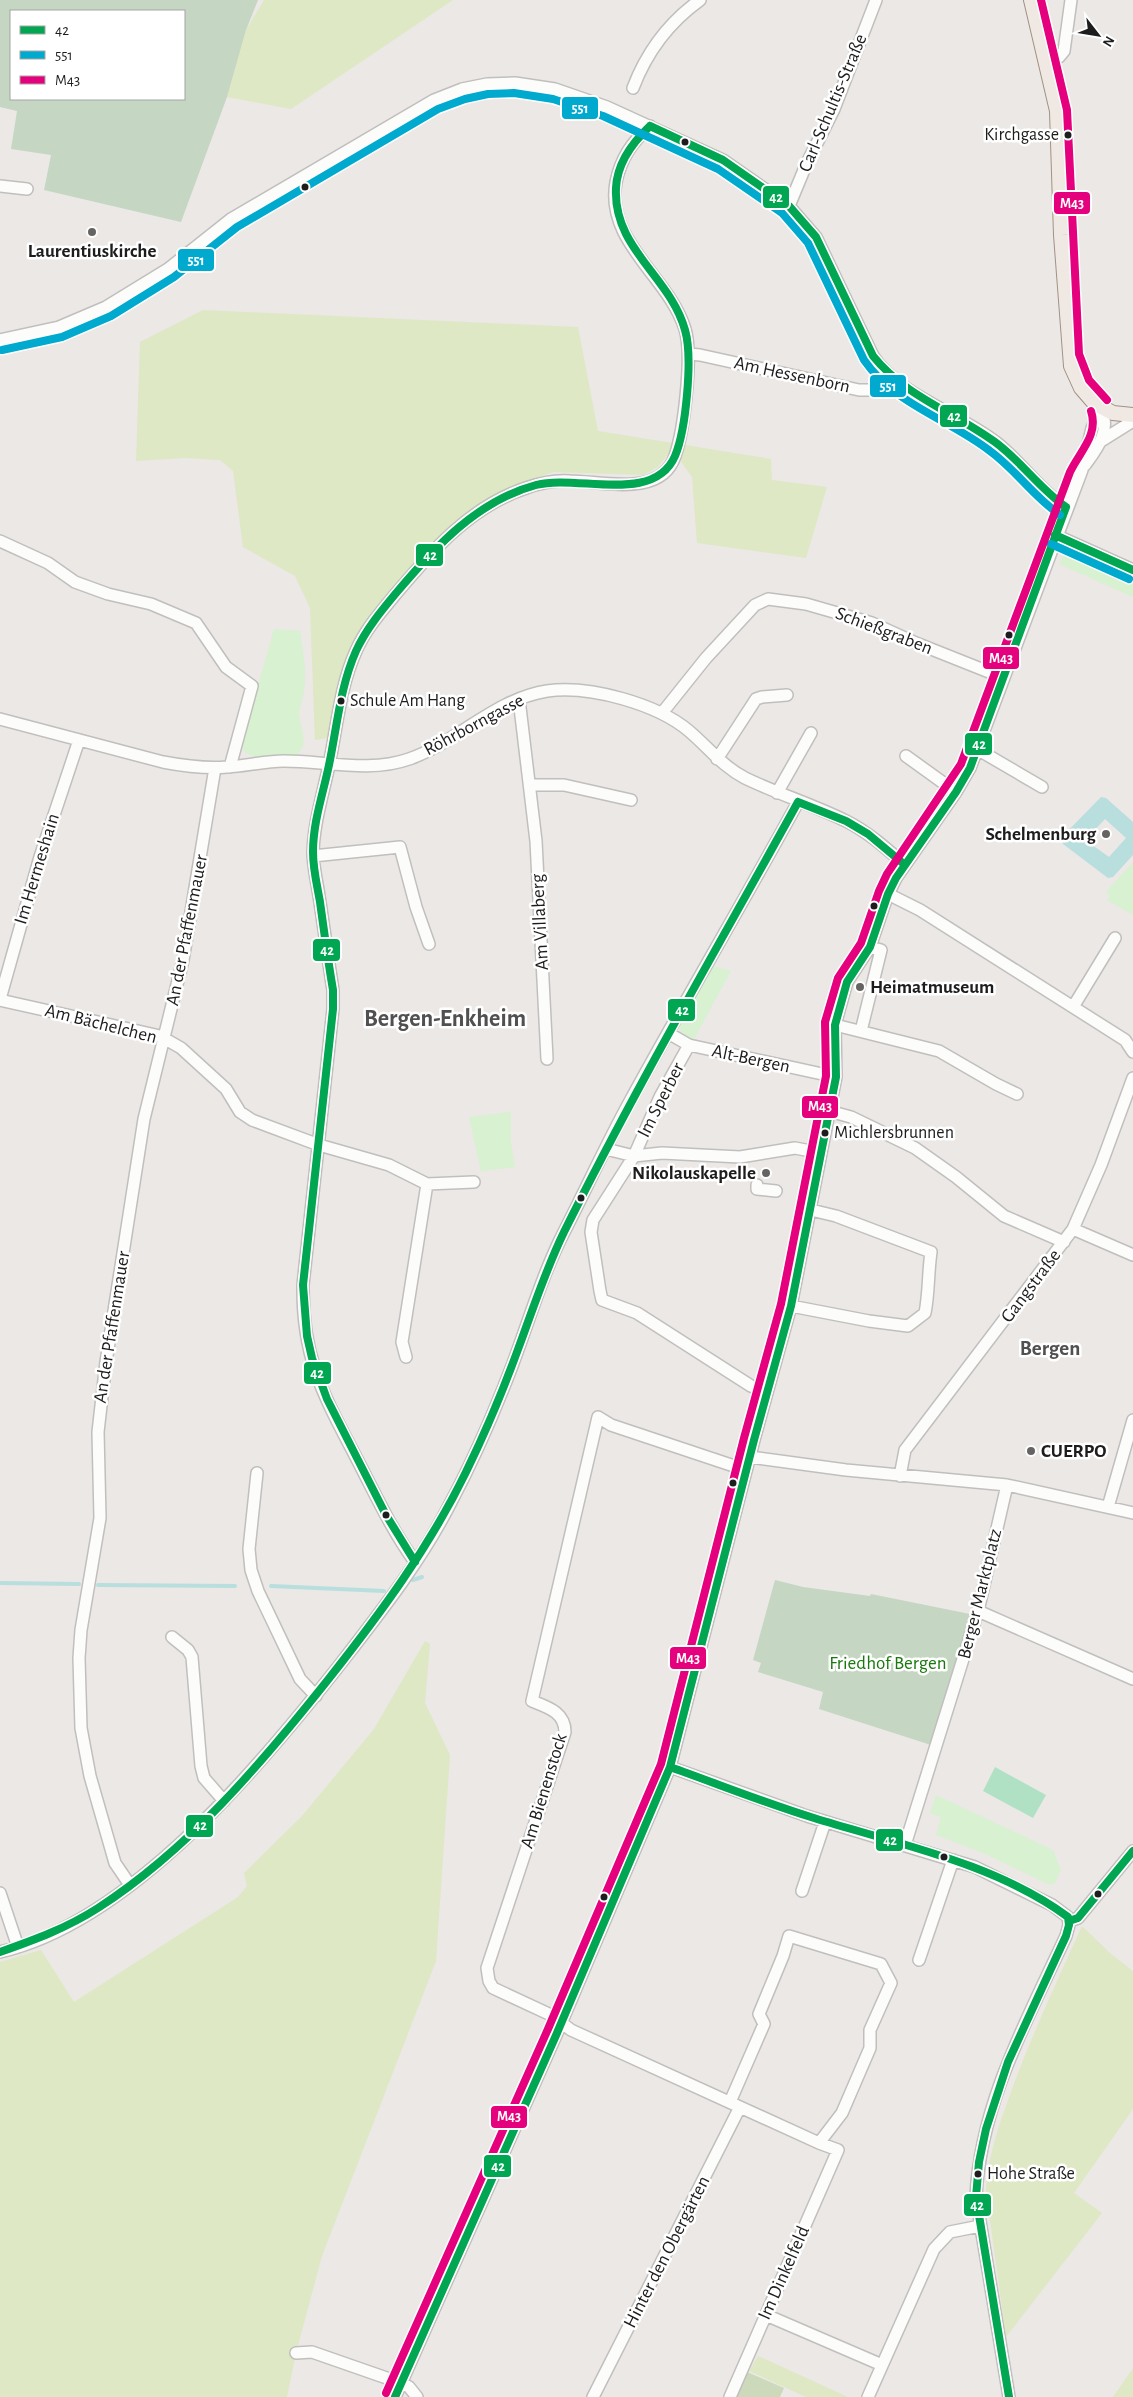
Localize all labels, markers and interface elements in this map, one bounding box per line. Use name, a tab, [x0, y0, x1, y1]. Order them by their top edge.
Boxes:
legend	[10, 10, 185, 100]
north arrow	[1073, 10, 1123, 60]
text: 42	[55, 23, 69, 38]
street label: Carl-Schultis-Straße	[795, 31, 871, 175]
text: N	[1100, 33, 1117, 49]
text: 551	[55, 48, 73, 63]
text: M43	[55, 73, 80, 88]
line badge: 551	[561, 96, 599, 120]
text: 551	[571, 102, 589, 116]
place label: Kirchgasse	[984, 126, 1059, 144]
marker: Kirchgasse	[1063, 130, 1073, 140]
unlabelled marker	[680, 137, 690, 147]
unlabelled marker	[300, 182, 310, 192]
line badge: 42	[762, 185, 790, 209]
text: 42	[769, 191, 783, 205]
line badge: M43	[1053, 191, 1091, 215]
text: M43	[1060, 197, 1084, 211]
marker: Laurentiuskirche	[86, 226, 98, 238]
place label: Laurentiuskirche	[28, 242, 156, 261]
line badge: 551	[177, 248, 215, 272]
text: 551	[187, 254, 205, 268]
street label: Am Hessenborn	[732, 353, 852, 397]
line badge: 551	[869, 374, 907, 398]
text: 551	[879, 380, 897, 394]
line badge: 42	[939, 404, 968, 428]
text: 42	[947, 410, 961, 424]
line badge: 42	[415, 543, 444, 567]
text: 42	[423, 549, 437, 563]
street label: Schießgraben	[833, 604, 935, 658]
unlabelled marker	[1004, 630, 1014, 640]
line badge: M43	[982, 646, 1020, 670]
text: M43	[989, 652, 1013, 666]
street label: Röhrborngasse	[421, 691, 527, 759]
place label: Schule Am Hang	[350, 692, 465, 710]
marker: Schule Am Hang	[336, 696, 346, 706]
line badge: 42	[964, 732, 993, 756]
text: 42	[972, 738, 986, 752]
street label: Im Hermeshain	[11, 811, 63, 927]
place label: Schelmenburg	[985, 825, 1096, 844]
marker: Schelmenburg	[1100, 828, 1112, 840]
street label: An der Pfaffenmauer	[163, 853, 211, 1007]
street label: Am Villaberg	[528, 873, 552, 971]
unlabelled marker	[869, 901, 879, 911]
line badge: 42	[312, 938, 341, 962]
text: 42	[320, 944, 334, 958]
place label: Heimatmuseum	[870, 978, 994, 997]
marker: Heimatmuseum	[854, 981, 866, 993]
line badge: 42	[667, 998, 696, 1022]
street label: Am Bächelchen	[43, 1001, 159, 1047]
text: 42	[675, 1004, 689, 1018]
district label: Bergen-Enkheim	[364, 1007, 526, 1031]
street label: Alt-Bergen	[710, 1041, 792, 1077]
street label: Im Sperber	[634, 1059, 688, 1141]
line badge: M43	[801, 1095, 839, 1119]
text: M43	[808, 1100, 832, 1114]
place label: Michlersbrunnen	[834, 1124, 954, 1142]
marker: Michlersbrunnen	[820, 1128, 830, 1138]
place label: Nikolauskapelle	[632, 1164, 756, 1183]
marker: Nikolauskapelle	[760, 1167, 772, 1179]
unlabelled marker	[576, 1193, 586, 1203]
street label: Gangstraße	[998, 1246, 1064, 1326]
street label: An der Pfaffenmauer	[91, 1250, 133, 1404]
district label: Bergen	[1020, 1338, 1080, 1359]
line badge: 42	[303, 1361, 332, 1385]
text: 42	[310, 1367, 324, 1381]
place label: CUERPO	[1041, 1442, 1107, 1461]
marker: CUERPO	[1025, 1445, 1037, 1457]
unlabelled marker	[728, 1478, 738, 1488]
unlabelled marker	[381, 1510, 391, 1520]
street label: Berger Marktplatz	[955, 1527, 1005, 1661]
line badge: M43	[669, 1646, 707, 1670]
text: M43	[676, 1652, 700, 1666]
park label: Friedhof Bergen	[829, 1654, 947, 1673]
street label: Am Bienenstock	[517, 1731, 571, 1851]
line badge: 42	[185, 1814, 214, 1838]
text: 42	[193, 1819, 207, 1833]
line badge: 42	[875, 1828, 904, 1852]
text: 42	[883, 1834, 897, 1848]
unlabelled marker	[939, 1852, 949, 1862]
unlabelled marker	[1093, 1889, 1103, 1899]
unlabelled marker	[599, 1892, 609, 1902]
line badge: M43	[490, 2105, 528, 2129]
text: M43	[497, 2110, 521, 2124]
line badge: 42	[483, 2154, 512, 2178]
text: 42	[491, 2160, 505, 2174]
place label: Hohe Straße	[987, 2165, 1075, 2183]
marker: Hohe Straße	[973, 2169, 983, 2179]
street label: Hinter den Obergärten	[620, 2173, 714, 2331]
line badge: 42	[963, 2193, 992, 2217]
text: 42	[970, 2199, 984, 2213]
street label: Im Dinkelfeld	[755, 2223, 813, 2323]

